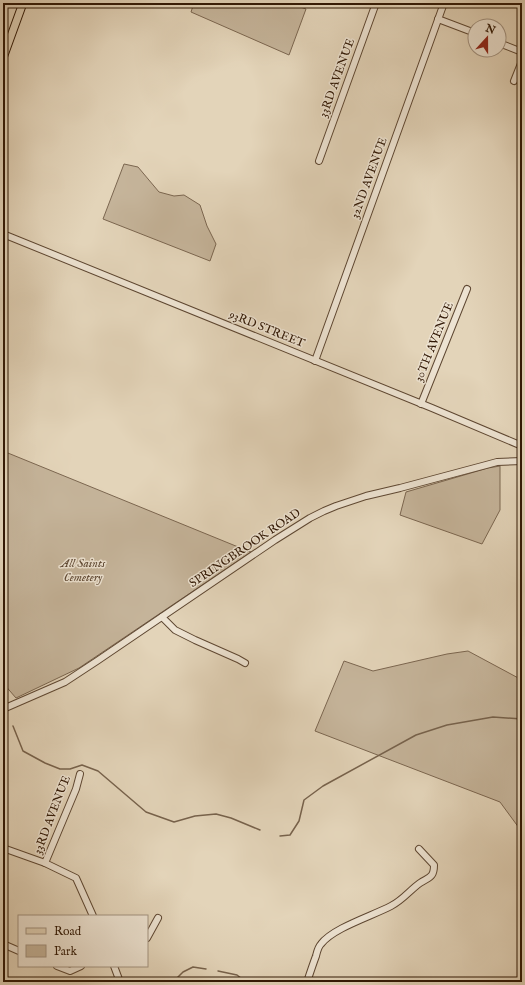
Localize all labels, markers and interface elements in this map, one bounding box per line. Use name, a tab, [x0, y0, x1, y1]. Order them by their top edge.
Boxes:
north arrow	[467, 18, 507, 58]
text: N	[482, 21, 498, 38]
street label: 33RD AVENUE	[316, 36, 358, 120]
street label: 32ND AVENUE	[347, 135, 391, 221]
street label: 30TH AVENUE	[411, 300, 457, 384]
street label: 93RD STREET	[226, 307, 307, 351]
street label: SPRINGBROOK ROAD	[186, 505, 304, 591]
park label: All Saints Cemetery	[59, 556, 106, 585]
street label: 33RD AVENUE	[30, 774, 74, 856]
legend	[18, 915, 148, 967]
text: Road	[54, 924, 82, 939]
text: Park	[54, 944, 77, 959]

